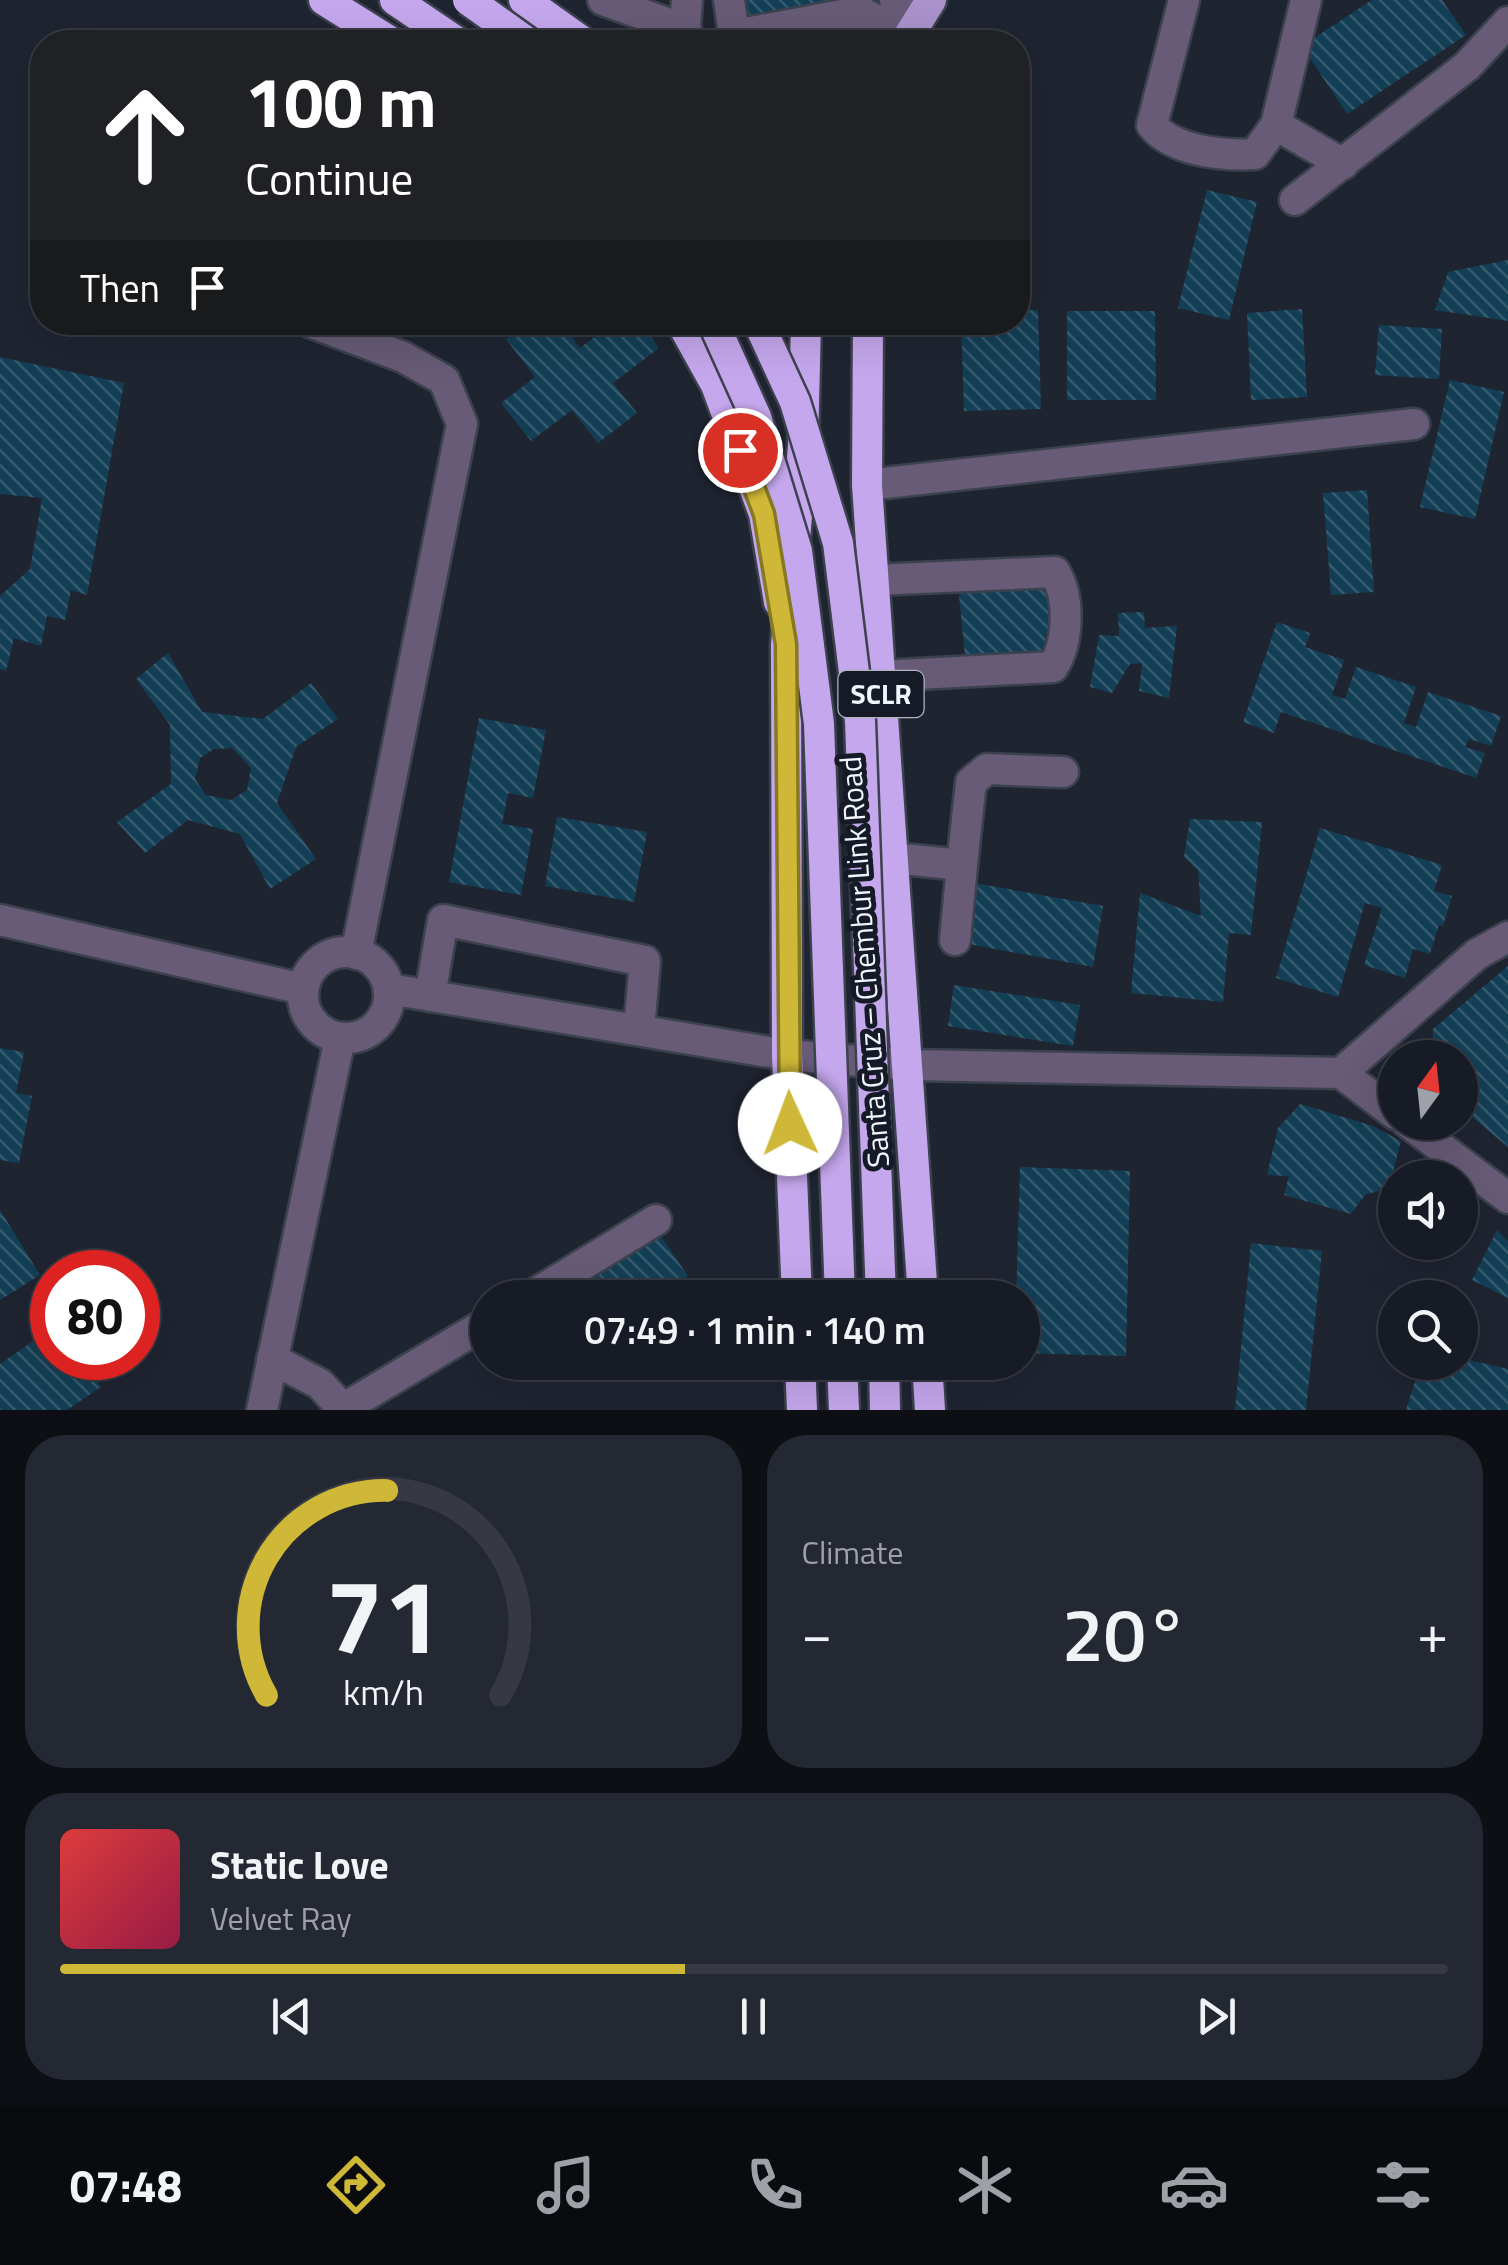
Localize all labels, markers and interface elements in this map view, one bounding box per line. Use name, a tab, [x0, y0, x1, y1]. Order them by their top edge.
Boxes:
text: 100 m	[245, 48, 437, 154]
icon: ahead	[80, 70, 210, 200]
text: Continue	[245, 144, 413, 212]
text: Then	[80, 259, 160, 317]
icon: arrive	[180, 260, 235, 315]
pin	[698, 408, 783, 493]
icon: arrive	[713, 423, 768, 478]
road number: SCLR	[838, 671, 924, 717]
street label: Santa Cruz – Chembur Link Road	[827, 755, 901, 1169]
north arrow	[1378, 1040, 1478, 1140]
map controls	[1378, 1040, 1478, 1380]
position arrow	[738, 1072, 842, 1176]
button: sound	[1378, 1160, 1478, 1260]
speed limit sign: 80	[30, 1250, 160, 1380]
button: search	[1378, 1280, 1478, 1380]
text: 07:49 · 1 min · 140 m	[584, 1301, 926, 1359]
text: Climate	[802, 1528, 903, 1576]
text: 71	[325, 1535, 441, 1693]
text: 20°	[1062, 1576, 1188, 1690]
text: −	[802, 1591, 832, 1674]
text: +	[1417, 1591, 1448, 1674]
text: km/h	[343, 1664, 424, 1719]
text: Static Love	[210, 1836, 389, 1894]
text: Velvet Ray	[210, 1894, 352, 1942]
icon: previous	[264, 1989, 319, 2044]
icon: pause	[726, 1989, 781, 2044]
icon: next	[1189, 1989, 1244, 2044]
icon: directions	[321, 2150, 391, 2220]
icon: music	[531, 2150, 601, 2220]
icon: phone	[740, 2150, 810, 2220]
icon: climate	[950, 2150, 1020, 2220]
icon: car	[1159, 2150, 1229, 2220]
icon: filters	[1368, 2150, 1438, 2220]
text: 07:48	[70, 2151, 182, 2219]

